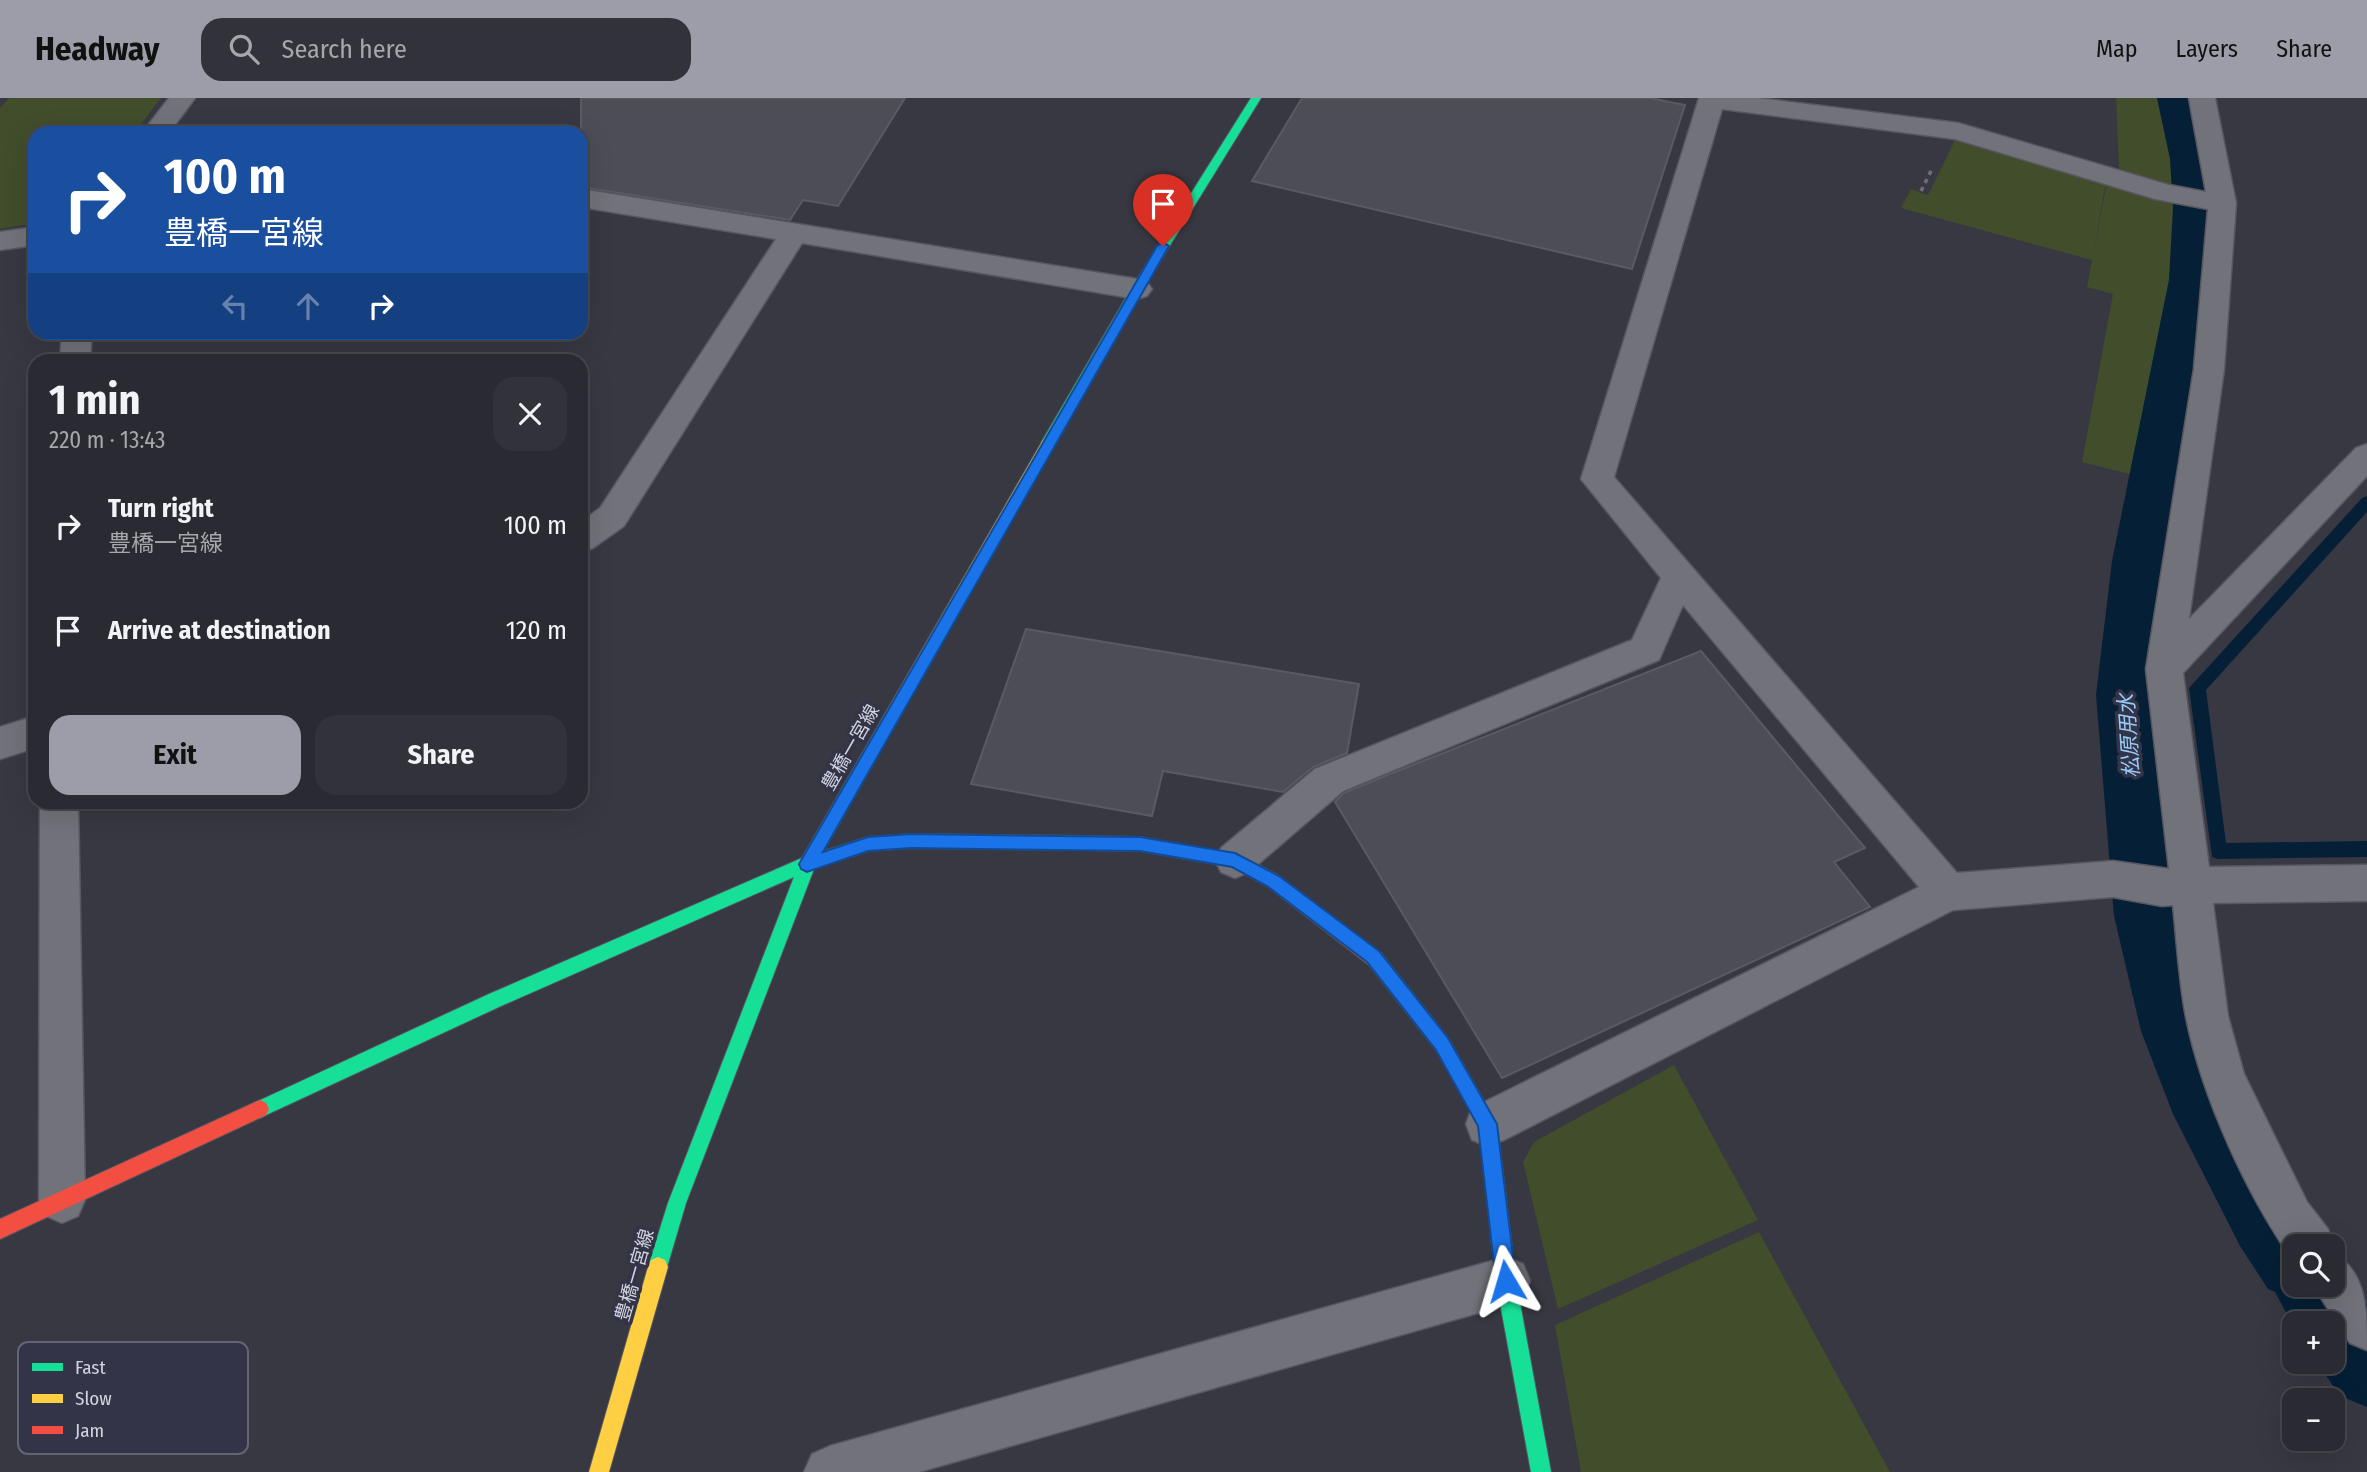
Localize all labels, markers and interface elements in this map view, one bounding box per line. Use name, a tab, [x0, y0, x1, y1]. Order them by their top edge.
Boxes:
search box	[201, 18, 691, 81]
text: Headway	[35, 29, 159, 69]
icon: search	[225, 30, 263, 68]
text: Search here	[281, 34, 407, 65]
text: Map	[2096, 35, 2138, 63]
text: Layers	[2176, 35, 2238, 63]
text: Share	[2276, 35, 2332, 63]
text: 100 m	[164, 147, 286, 206]
icon: right	[49, 154, 140, 245]
pin	[1133, 174, 1193, 246]
icon: arrive	[1144, 185, 1182, 223]
text: 豊橋一宮線	[164, 214, 324, 252]
icon: left	[216, 287, 254, 325]
icon: ahead	[289, 287, 327, 325]
icon: right	[362, 287, 400, 325]
text: 1 min	[49, 375, 140, 425]
button: close	[493, 377, 567, 451]
text: 220 m · 13:43	[49, 426, 165, 454]
text: Turn right	[108, 493, 214, 524]
icon: right	[49, 507, 87, 545]
text: 100 m	[504, 510, 567, 541]
text: 豊橋一宮線	[108, 529, 223, 557]
icon: arrive	[49, 612, 87, 650]
text: Arrive at destination	[108, 615, 331, 646]
text: 120 m	[506, 615, 567, 646]
water label: 松原用水	[2113, 691, 2145, 779]
street label: 豊橋一宮線	[817, 700, 884, 794]
button: Exit	[49, 715, 301, 795]
button: Share	[315, 715, 567, 795]
street label: 豊橋一宮線	[610, 1226, 659, 1324]
map controls	[2282, 1234, 2345, 1451]
button: search	[2282, 1234, 2345, 1297]
position arrow	[1469, 1244, 1543, 1318]
button: +	[2282, 1311, 2345, 1374]
legend	[18, 1342, 248, 1454]
text: Fast	[75, 1356, 106, 1379]
text: Slow	[75, 1387, 112, 1410]
button: −	[2282, 1388, 2345, 1451]
text: Jam	[75, 1419, 104, 1442]

